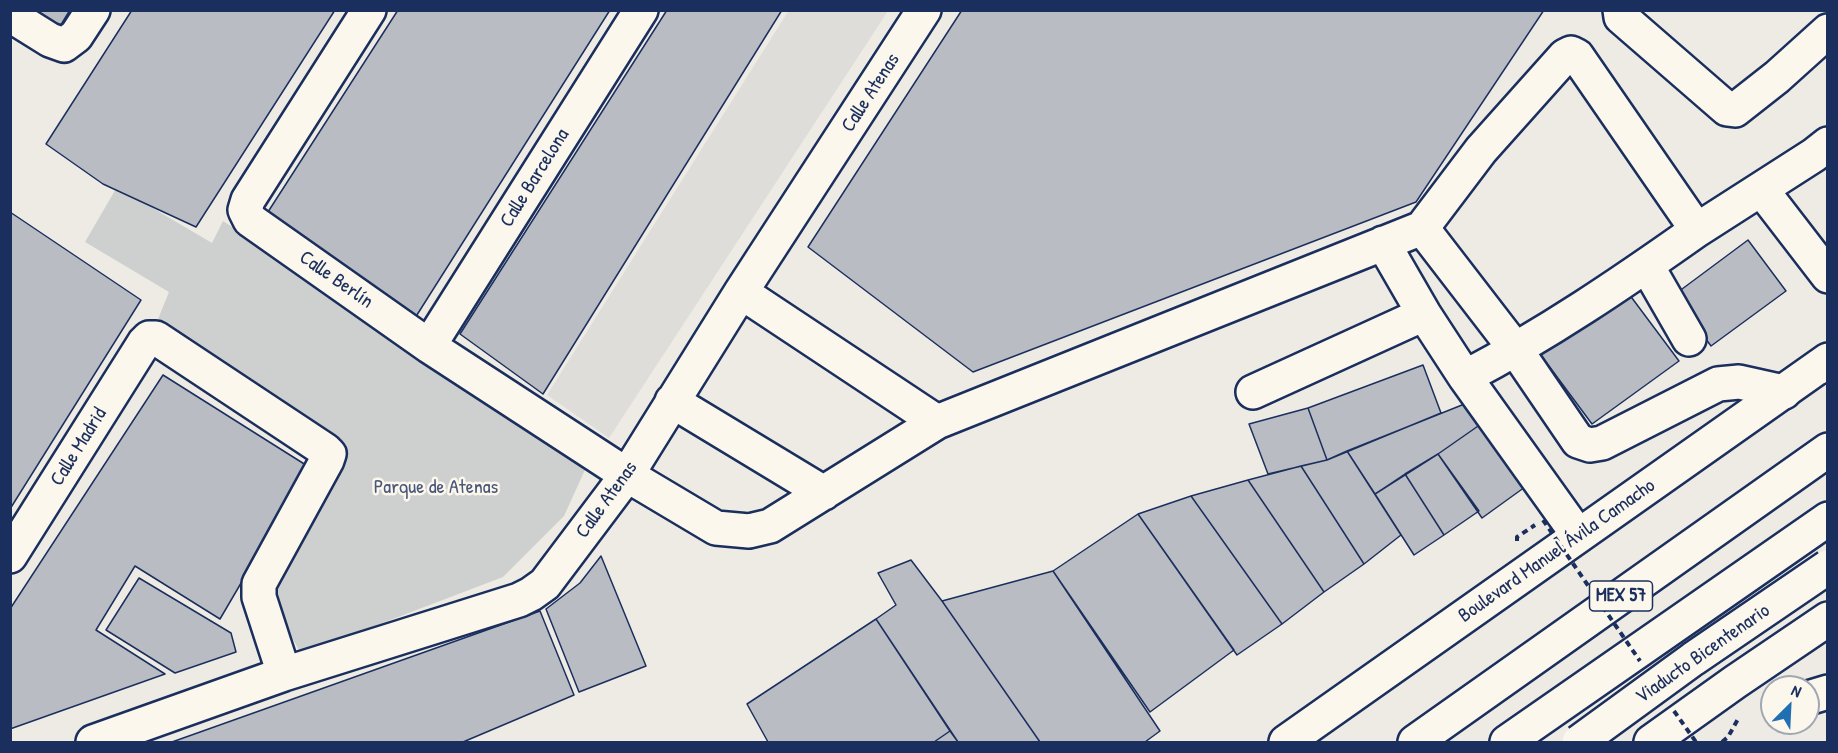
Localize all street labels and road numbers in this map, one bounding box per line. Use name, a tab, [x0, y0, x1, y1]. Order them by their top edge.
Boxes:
street label: Calle Atenas	[837, 49, 905, 137]
street label: Calle Barcelona	[495, 124, 575, 232]
street label: Calle Berlín	[294, 246, 378, 314]
street label: Calle Madrid	[46, 404, 112, 490]
street label: Calle Atenas	[571, 457, 643, 543]
street label: Boulevard Manuel Ávila Camacho	[1454, 474, 1660, 628]
road number: MEX 57	[1590, 581, 1652, 611]
street label: Viaducto Bicentenario	[1631, 599, 1775, 709]

